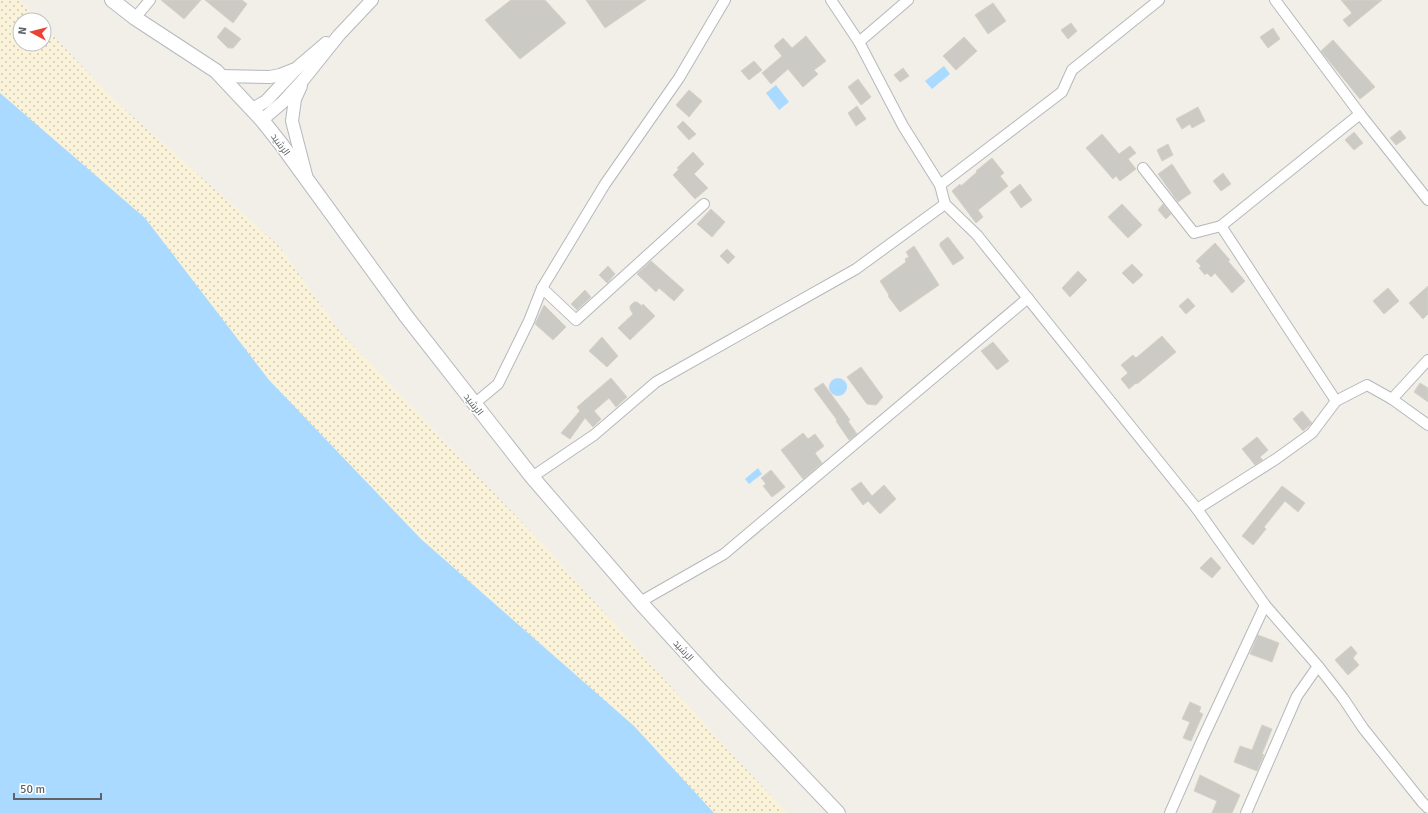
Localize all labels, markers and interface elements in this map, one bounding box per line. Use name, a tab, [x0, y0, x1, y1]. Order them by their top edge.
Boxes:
north arrow	[12, 12, 52, 52]
text: N	[16, 26, 29, 35]
street label: الرشيد	[268, 131, 292, 158]
street label: الرشيد	[461, 391, 486, 418]
street label: الرشيد	[670, 637, 696, 664]
scale bar	[14, 775, 101, 801]
text: 50 m	[20, 782, 45, 797]

